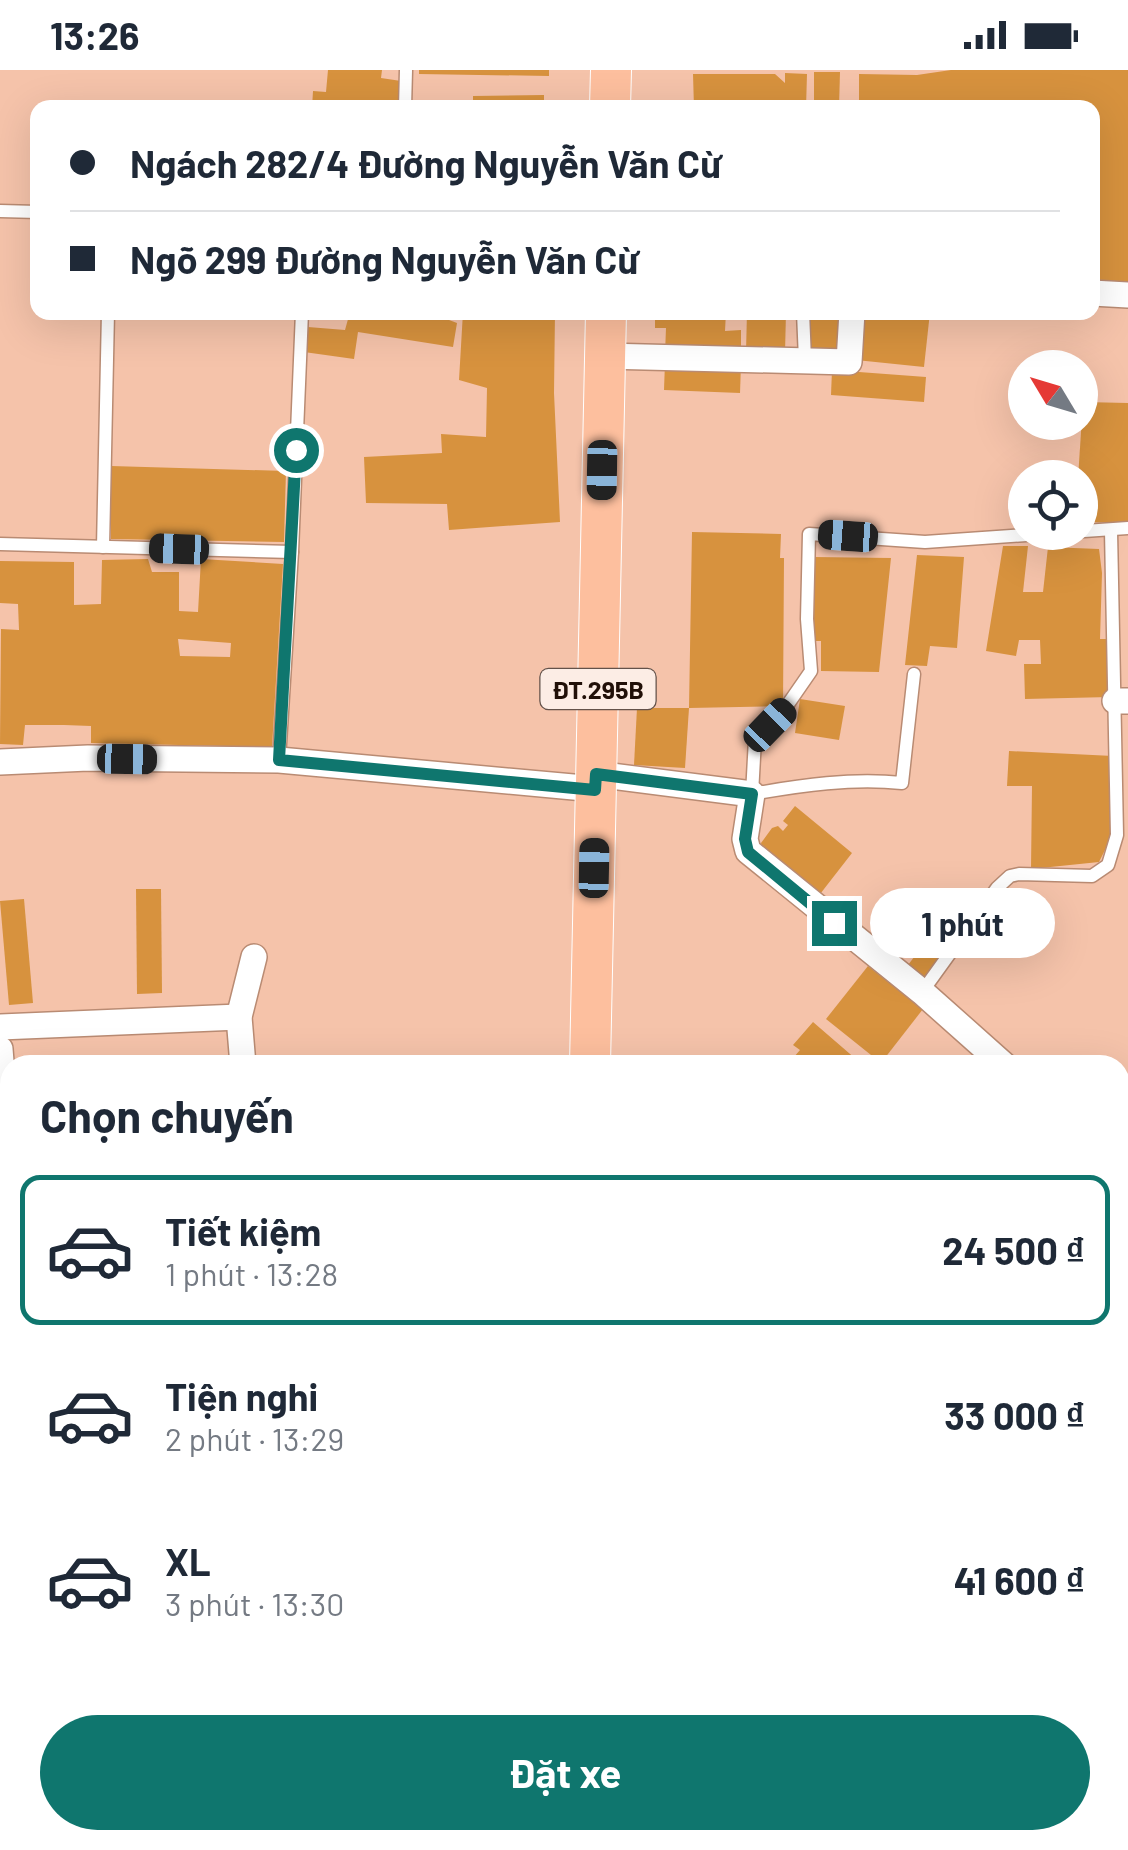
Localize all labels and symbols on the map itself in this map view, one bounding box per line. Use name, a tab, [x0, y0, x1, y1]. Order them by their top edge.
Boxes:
north arrow	[1008, 350, 1098, 440]
route start	[274, 428, 319, 473]
car	[586, 440, 618, 500]
car	[817, 519, 879, 553]
car	[148, 533, 210, 565]
road number: ĐT.295B	[540, 669, 656, 709]
car	[738, 693, 802, 757]
car	[97, 743, 157, 775]
car	[578, 838, 610, 898]
callout: 1 phút	[869, 888, 1054, 958]
route end	[812, 901, 857, 946]

